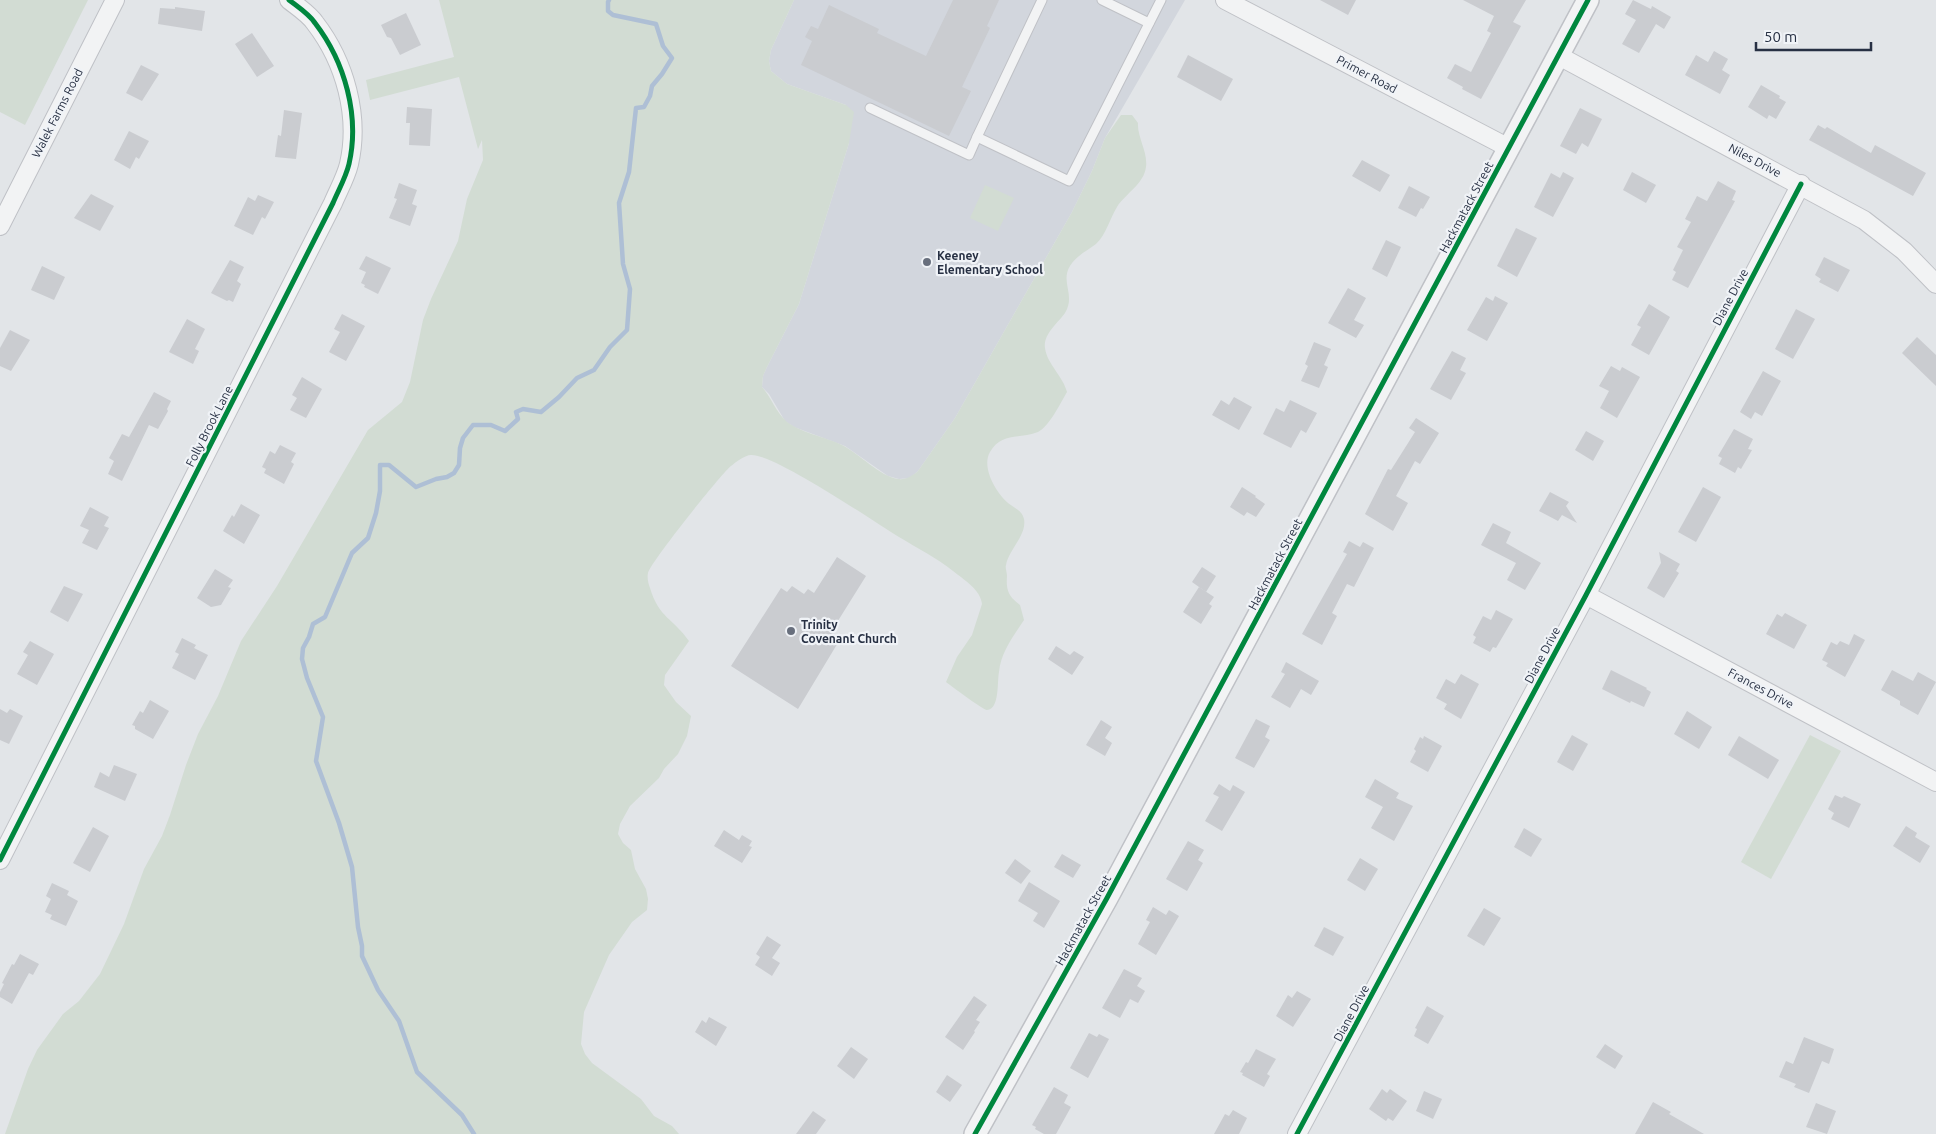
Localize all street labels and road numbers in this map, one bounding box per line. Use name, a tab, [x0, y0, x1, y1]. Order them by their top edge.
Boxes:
street label: Primer Road	[1335, 53, 1399, 95]
street label: Walek Farms Road	[29, 66, 85, 160]
street label: Niles Drive	[1727, 141, 1783, 179]
street label: Hackmatack Street	[1436, 159, 1496, 255]
street label: Diane Drive	[1710, 267, 1750, 327]
street label: Folly Brook Lane	[183, 383, 235, 469]
street label: Hackmatack Street	[1245, 516, 1305, 612]
street label: Diane Drive	[1522, 625, 1562, 685]
street label: Frances Drive	[1726, 665, 1796, 711]
street label: Hackmatack Street	[1053, 872, 1113, 968]
street label: Diane Drive	[1331, 983, 1371, 1043]

